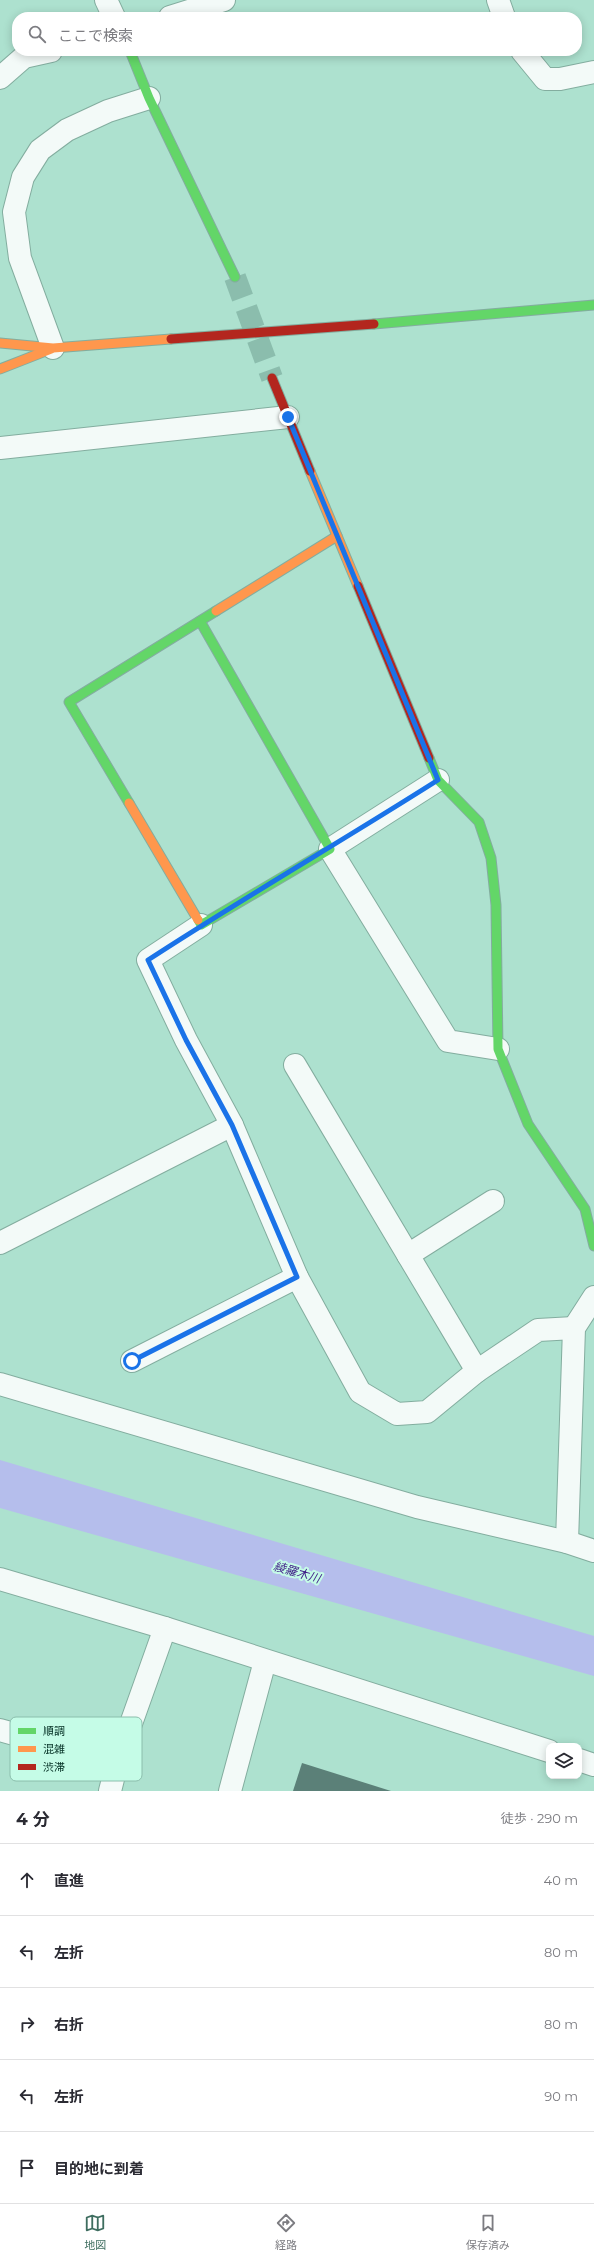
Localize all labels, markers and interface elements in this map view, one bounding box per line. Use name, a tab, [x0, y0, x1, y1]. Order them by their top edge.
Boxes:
search box	[12, 12, 582, 56]
icon: search	[26, 23, 48, 45]
text: ここで検索	[58, 26, 133, 45]
route end	[279, 408, 297, 426]
route start	[123, 1352, 141, 1370]
water label: 綾羅木川	[272, 1558, 324, 1586]
legend	[10, 1717, 142, 1781]
text: 順調	[43, 1724, 65, 1738]
text: 混雑	[43, 1742, 65, 1756]
map controls	[546, 1743, 582, 1779]
button: layers	[546, 1743, 582, 1779]
text: 渋滞	[43, 1760, 65, 1774]
text: 4 分	[16, 1809, 50, 1829]
text: 徒歩 · 290 m	[501, 1810, 578, 1826]
icon: ahead	[16, 1869, 38, 1891]
text: 直進	[54, 1871, 84, 1890]
text: 40 m	[544, 1872, 578, 1888]
icon: left	[16, 1941, 38, 1963]
text: 左折	[54, 1943, 84, 1962]
text: 80 m	[544, 1944, 578, 1960]
icon: right	[16, 2013, 38, 2035]
text: 右折	[54, 2015, 84, 2034]
text: 80 m	[544, 2016, 578, 2032]
icon: left	[16, 2085, 38, 2107]
text: 左折	[54, 2087, 84, 2106]
text: 90 m	[544, 2088, 578, 2104]
icon: arrive	[16, 2157, 38, 2179]
text: 目的地に到着	[54, 2159, 144, 2178]
tab: 地図	[84, 2212, 106, 2252]
tab: 経路	[275, 2212, 297, 2252]
tab: 保存済み	[466, 2212, 510, 2252]

